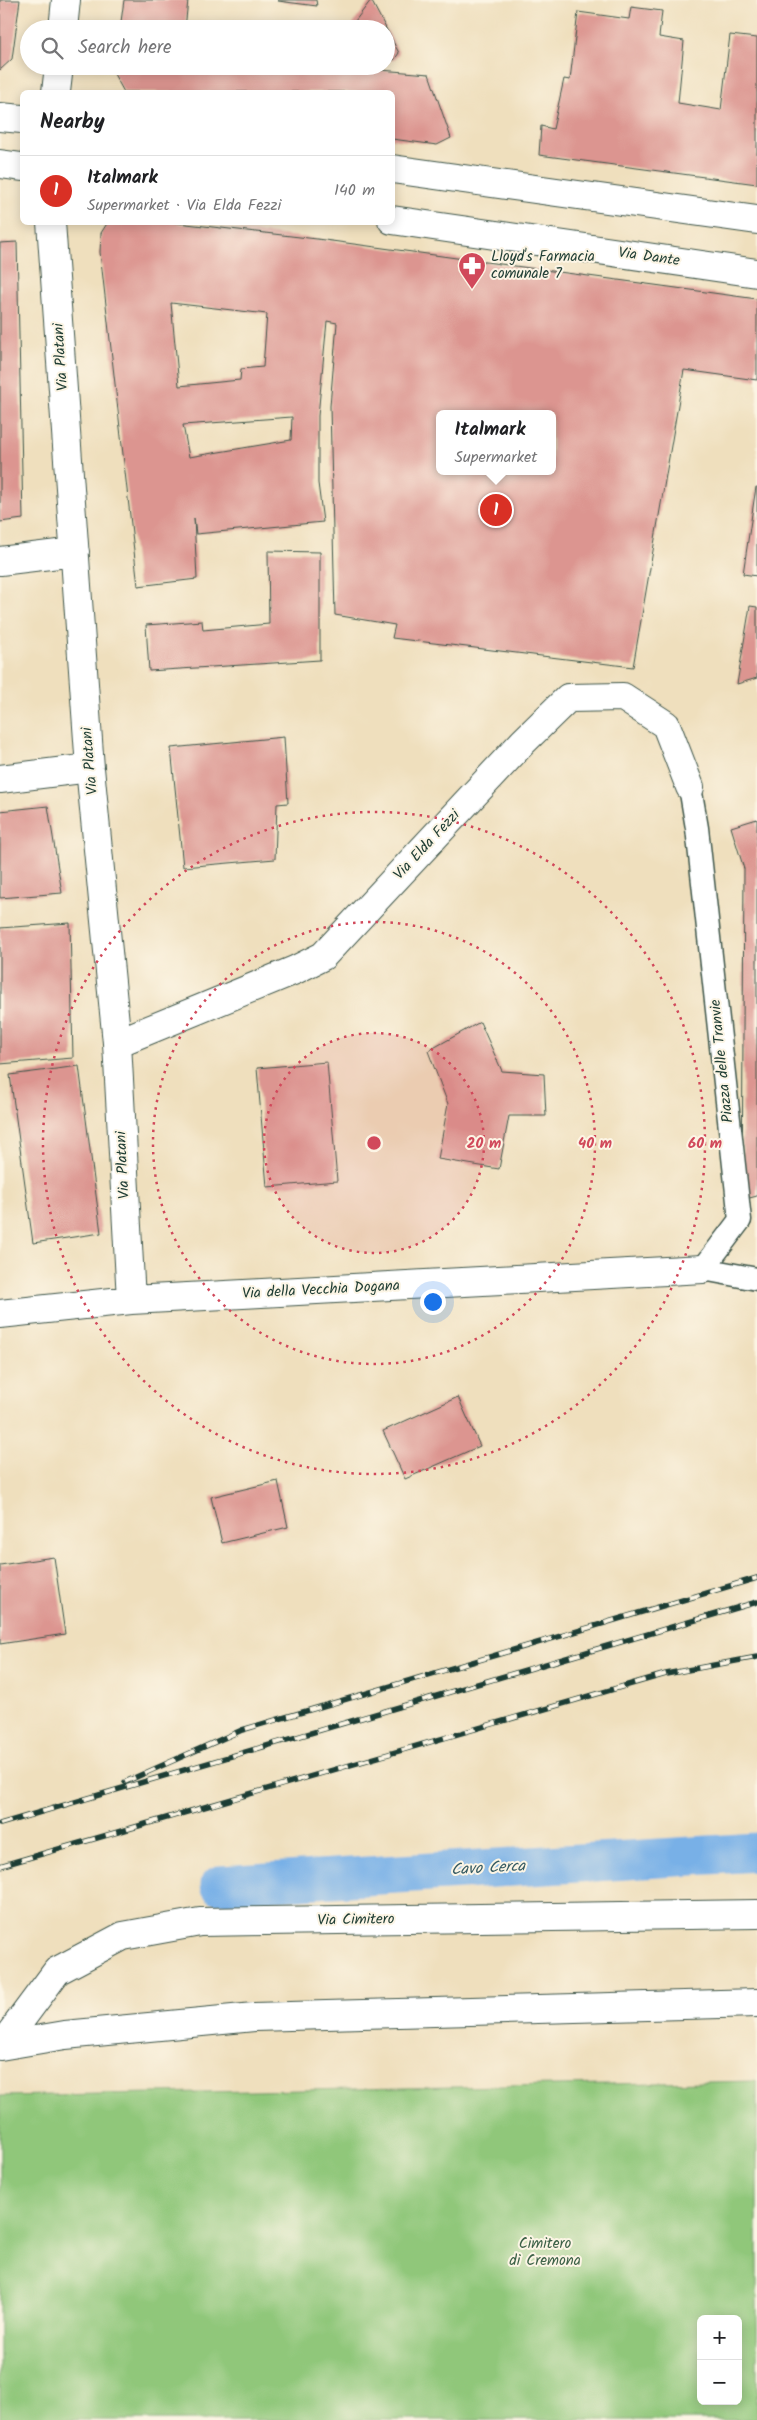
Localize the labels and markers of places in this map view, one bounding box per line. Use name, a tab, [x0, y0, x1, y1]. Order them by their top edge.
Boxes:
place label: Lloyd's Farmacia comunale 7	[491, 245, 595, 286]
pharmacy icon: Lloyd's Farmacia comunale 7	[457, 251, 487, 290]
pin: 1	[480, 491, 512, 529]
centre of rings	[365, 1134, 383, 1152]

